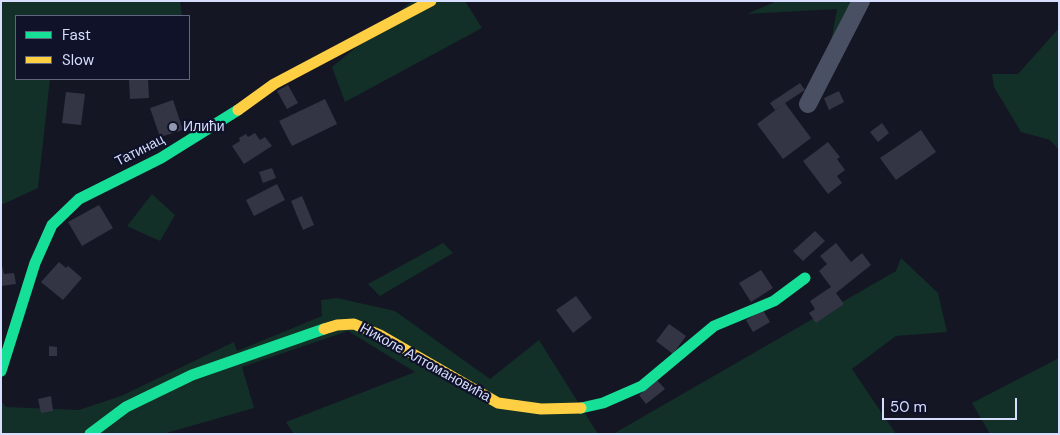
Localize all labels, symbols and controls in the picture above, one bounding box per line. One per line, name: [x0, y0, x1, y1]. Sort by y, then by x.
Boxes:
legend: [15, 15, 190, 80]
text: Fast: [62, 25, 91, 45]
text: Slow: [62, 50, 94, 70]
place label: Илићи: [183, 119, 225, 135]
marker: Илићи: [167, 121, 179, 133]
street label: Татинац: [112, 131, 168, 171]
street label: Николе Алтомановића: [357, 320, 493, 406]
scale bar: [885, 388, 1020, 420]
text: 50 m: [890, 397, 927, 417]

